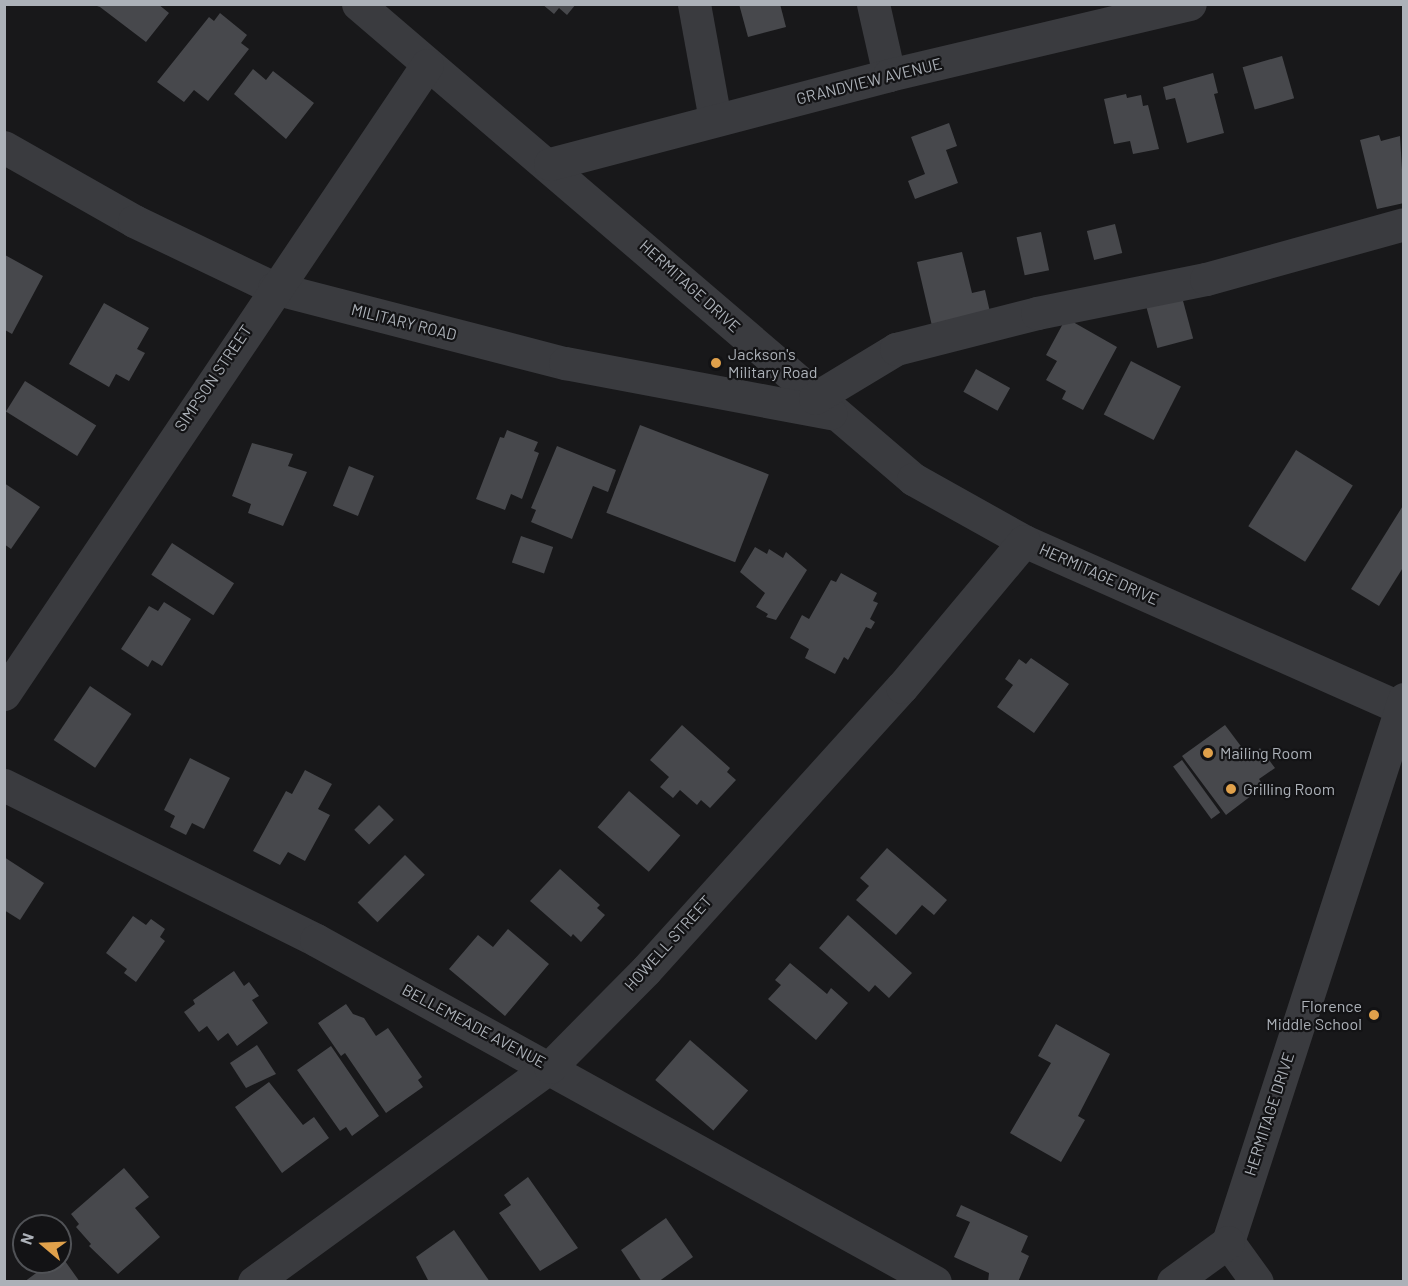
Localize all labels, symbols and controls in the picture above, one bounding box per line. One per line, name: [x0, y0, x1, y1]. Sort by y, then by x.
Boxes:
street label: GRANDVIEW AVENUE: [794, 54, 944, 108]
street label: HERMITAGE DRIVE: [636, 236, 744, 336]
street label: MILITARY ROAD: [349, 300, 459, 344]
street label: SIMPSON STREET: [170, 321, 256, 435]
place label: Jackson's Military Road: [728, 344, 818, 382]
marker: Jackson's Military Road: [709, 356, 723, 370]
street label: HERMITAGE DRIVE: [1036, 539, 1162, 609]
place label: Mailing Room: [1220, 743, 1312, 763]
marker: Mailing Room: [1201, 746, 1215, 760]
place label: Grilling Room: [1243, 779, 1335, 799]
marker: Grilling Room: [1224, 782, 1238, 796]
street label: HOWELL STREET: [620, 891, 716, 995]
street label: BELLEMEADE AVENUE: [399, 980, 549, 1072]
place label: Florence Middle School: [1266, 996, 1362, 1034]
marker: Florence Middle School: [1367, 1008, 1381, 1022]
street label: HERMITAGE DRIVE: [1240, 1050, 1298, 1178]
north arrow: [12, 1214, 72, 1274]
text: N: [16, 1231, 37, 1247]

